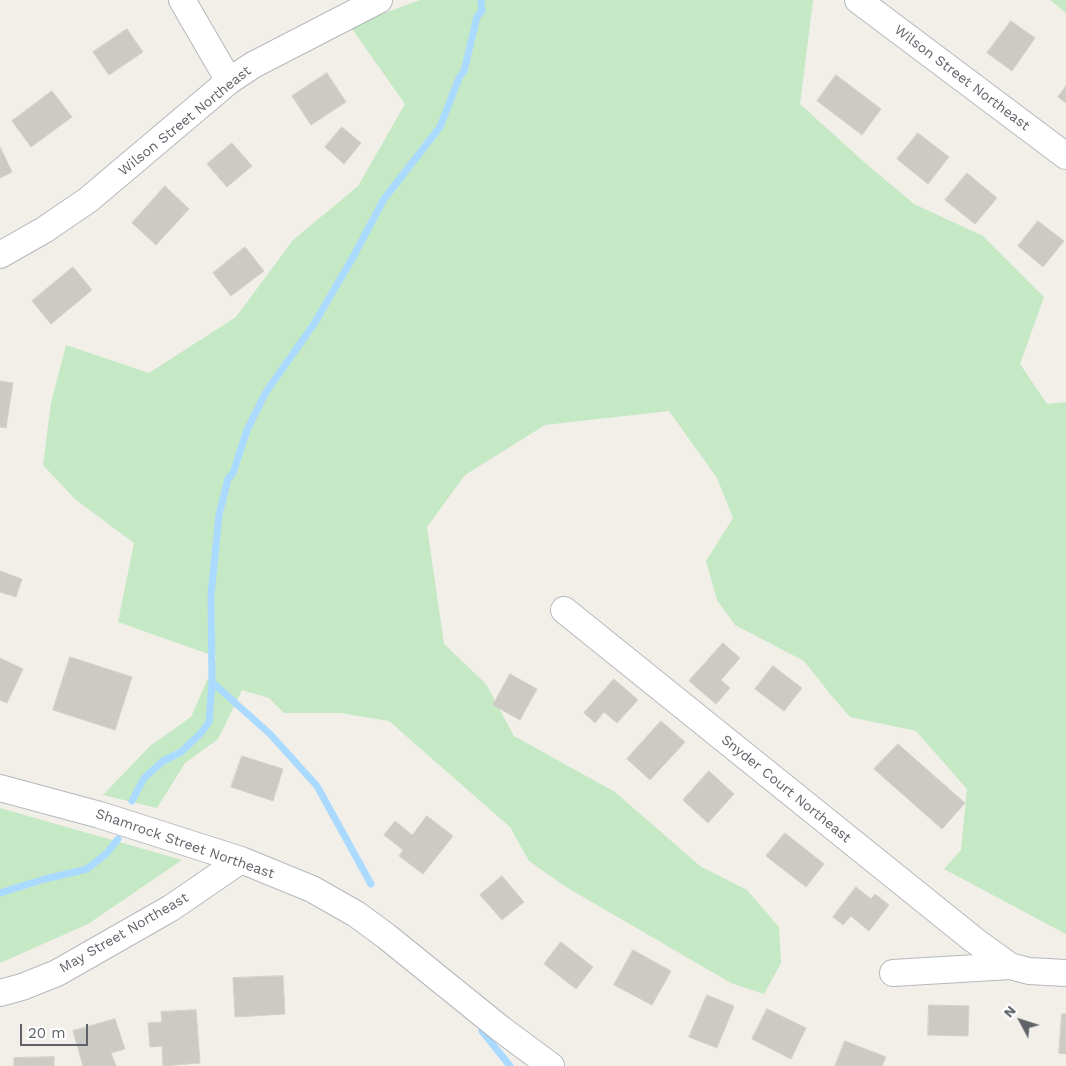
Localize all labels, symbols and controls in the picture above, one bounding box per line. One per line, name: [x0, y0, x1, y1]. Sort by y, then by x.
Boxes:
street label: Wilson Street Northeast: [891, 22, 1033, 134]
street label: Wilson Street Northeast: [116, 62, 254, 180]
street label: Snyder Court Northeast: [718, 731, 854, 847]
street label: Shamrock Street Northeast: [93, 805, 277, 883]
street label: May Street Northeast: [57, 889, 191, 977]
north arrow: [996, 996, 1046, 1046]
text: N: [1000, 1002, 1019, 1020]
scale bar: [22, 1014, 90, 1046]
text: 20 m: [28, 1024, 66, 1042]

